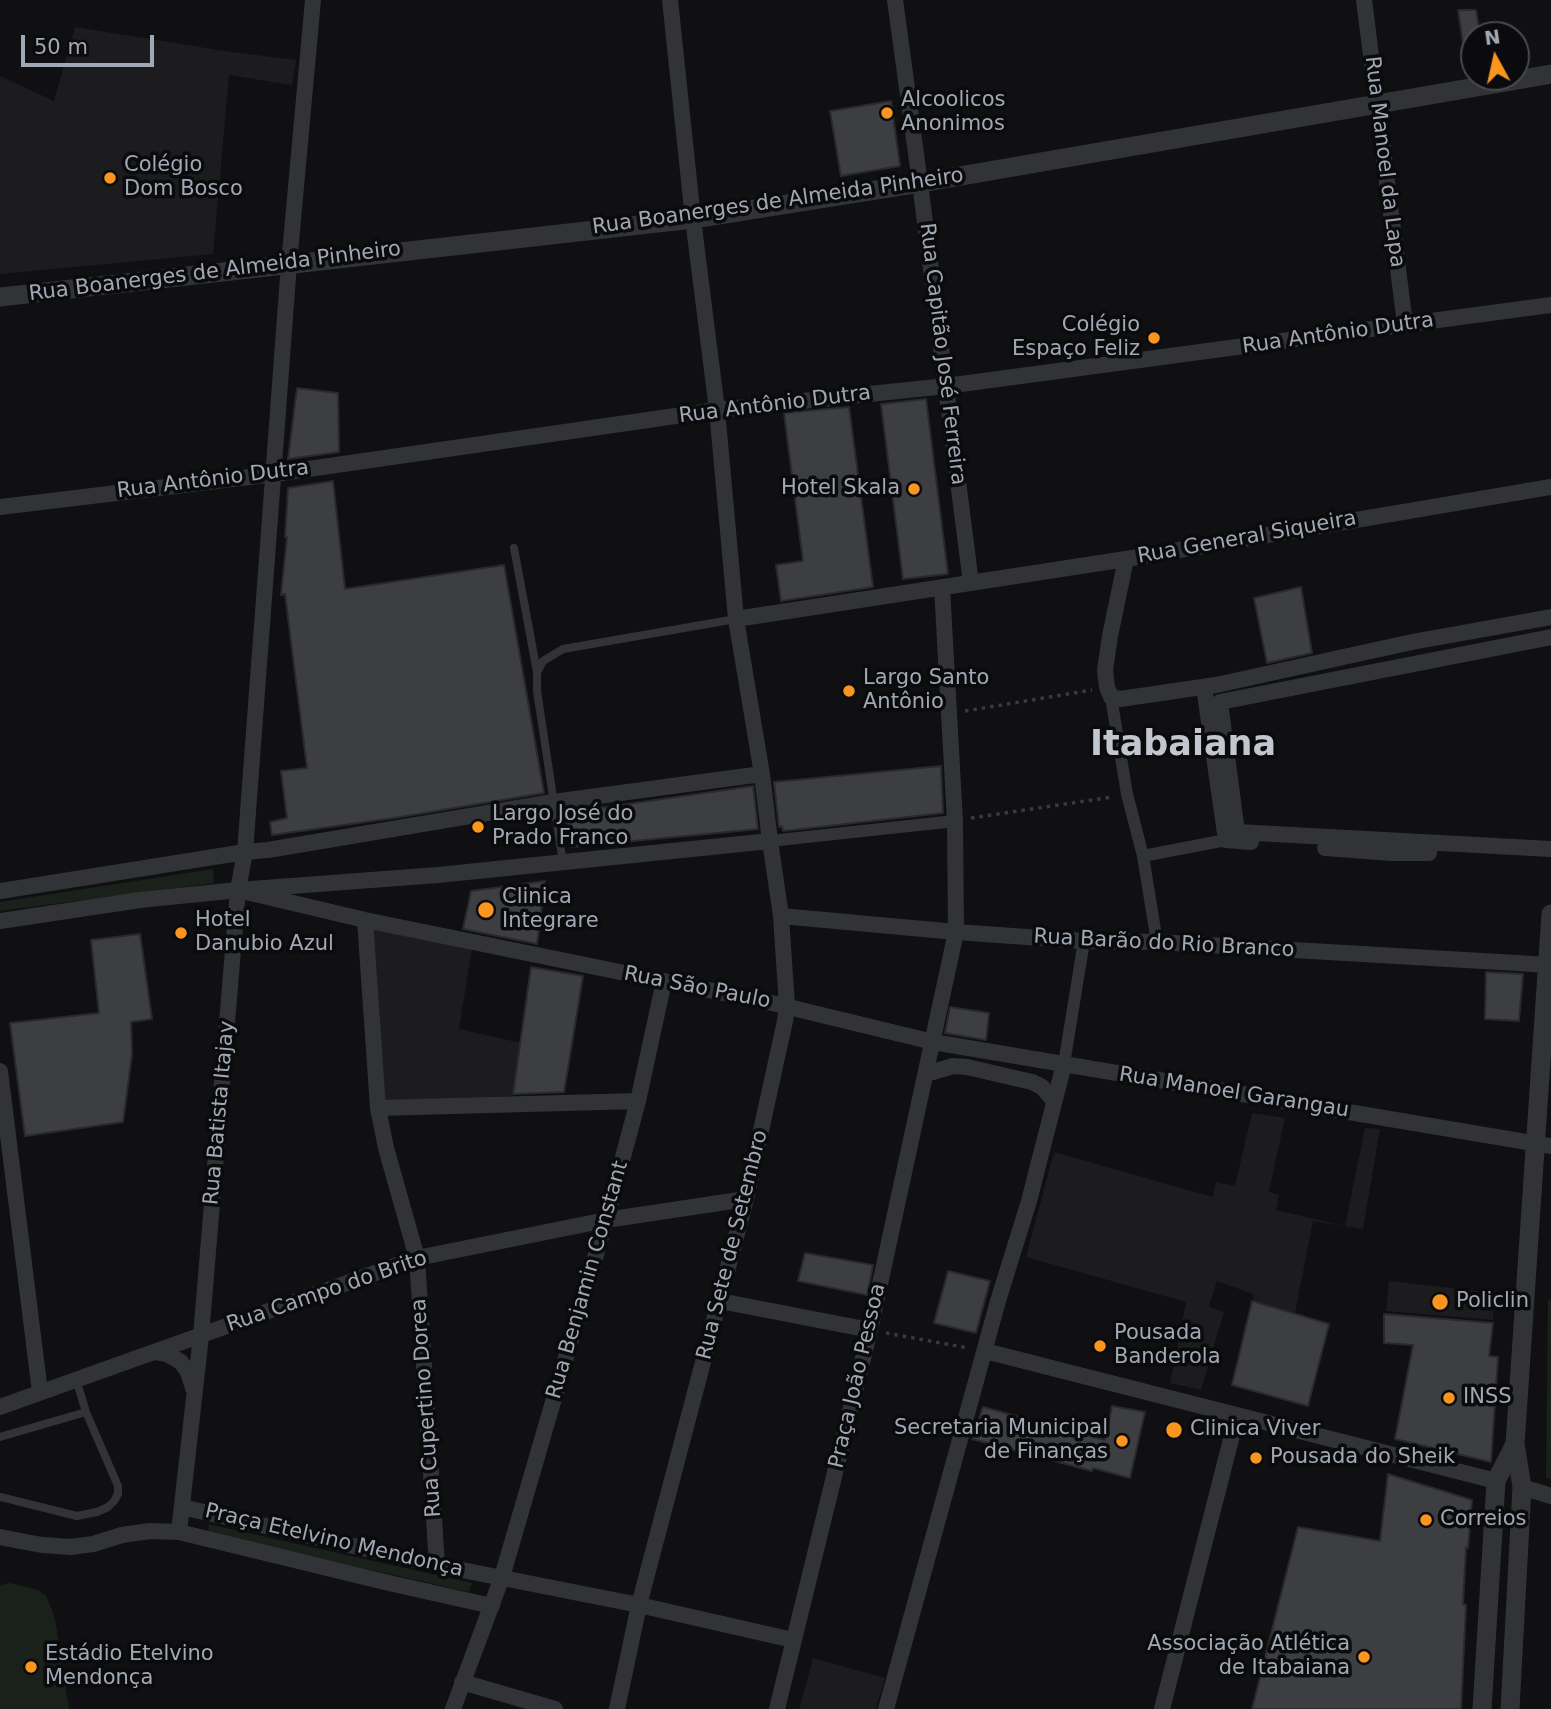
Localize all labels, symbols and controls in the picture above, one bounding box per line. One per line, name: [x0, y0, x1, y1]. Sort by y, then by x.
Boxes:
scale bar: [24, 21, 158, 65]
north arrow: [1460, 21, 1530, 91]
text: N: [1483, 25, 1502, 49]
text: 50 m: [34, 35, 88, 59]
street label: Rua Manoel da Lapa: [1359, 55, 1409, 269]
place label: Alcoolicos Anonimos: [901, 88, 1005, 138]
marker: Alcoolicos Anonimos: [879, 105, 895, 121]
place label: Colégio Dom Bosco: [124, 153, 243, 203]
street label: Rua Boanerges de Almeida Pinheiro: [591, 163, 965, 241]
marker: Colégio Dom Bosco: [102, 170, 118, 186]
street label: Rua Capitão José Ferreira: [913, 221, 971, 487]
street label: Rua Boanerges de Almeida Pinheiro: [28, 237, 402, 307]
street label: Rua Antônio Dutra: [1241, 308, 1435, 360]
place label: Colégio Espaço Feliz: [1012, 313, 1140, 363]
marker: Colégio Espaço Feliz: [1146, 330, 1162, 346]
street label: Rua Antônio Dutra: [678, 381, 872, 429]
street label: Rua Antônio Dutra: [116, 456, 310, 504]
place label: Hotel Skala: [781, 476, 900, 502]
marker: Hotel Skala: [906, 481, 922, 497]
street label: Rua General Siqueira: [1135, 506, 1359, 570]
place label: Largo Santo Antônio: [863, 666, 989, 716]
marker: Largo Santo Antônio: [841, 683, 857, 699]
district label: Itabaiana: [1090, 725, 1276, 767]
place label: Largo José do Prado Franco: [492, 802, 633, 852]
marker: Largo José do Prado Franco: [470, 819, 486, 835]
place label: Clinica Integrare: [502, 885, 599, 935]
marker: Clinica Integrare: [476, 900, 496, 920]
place label: Hotel Danubio Azul: [195, 908, 334, 958]
marker: Hotel Danubio Azul: [173, 925, 189, 941]
street label: Rua Barão do Rio Branco: [1033, 925, 1295, 963]
street label: Rua São Paulo: [622, 961, 772, 1015]
street label: Rua Batista Itajay: [199, 1020, 241, 1206]
street label: Rua Manoel Garangau: [1117, 1062, 1351, 1124]
street label: Rua Sete de Setembro: [692, 1128, 774, 1362]
street label: Rua Benjamin Constant: [542, 1158, 634, 1402]
street label: Rua Campo do Brito: [224, 1246, 430, 1338]
street label: Praça João Pessoa: [824, 1281, 892, 1471]
place label: Policlin: [1456, 1289, 1529, 1315]
marker: Policlin: [1430, 1292, 1450, 1312]
street label: Rua Cupertino Dorea: [407, 1298, 447, 1518]
place label: Pousada Banderola: [1114, 1321, 1221, 1371]
marker: Pousada Banderola: [1092, 1338, 1108, 1354]
place label: INSS: [1463, 1385, 1512, 1411]
marker: INSS: [1441, 1390, 1457, 1406]
place label: Secretaria Municipal de Finanças: [894, 1416, 1108, 1466]
place label: Clinica Viver: [1190, 1417, 1320, 1443]
marker: Clinica Viver: [1164, 1420, 1184, 1440]
marker: Secretaria Municipal de Finanças: [1114, 1433, 1130, 1449]
place label: Pousada do Sheik: [1270, 1445, 1455, 1471]
marker: Pousada do Sheik: [1248, 1450, 1264, 1466]
street label: Praça Etelvino Mendonça: [202, 1499, 466, 1583]
place label: Correios: [1440, 1507, 1526, 1533]
marker: Correios: [1418, 1512, 1434, 1528]
place label: Associação Atlética de Itabaiana: [1147, 1632, 1350, 1682]
place label: Estádio Etelvino Mendonça: [45, 1642, 214, 1692]
marker: Associação Atlética de Itabaiana: [1356, 1649, 1372, 1665]
marker: Estádio Etelvino Mendonça: [23, 1659, 39, 1675]

